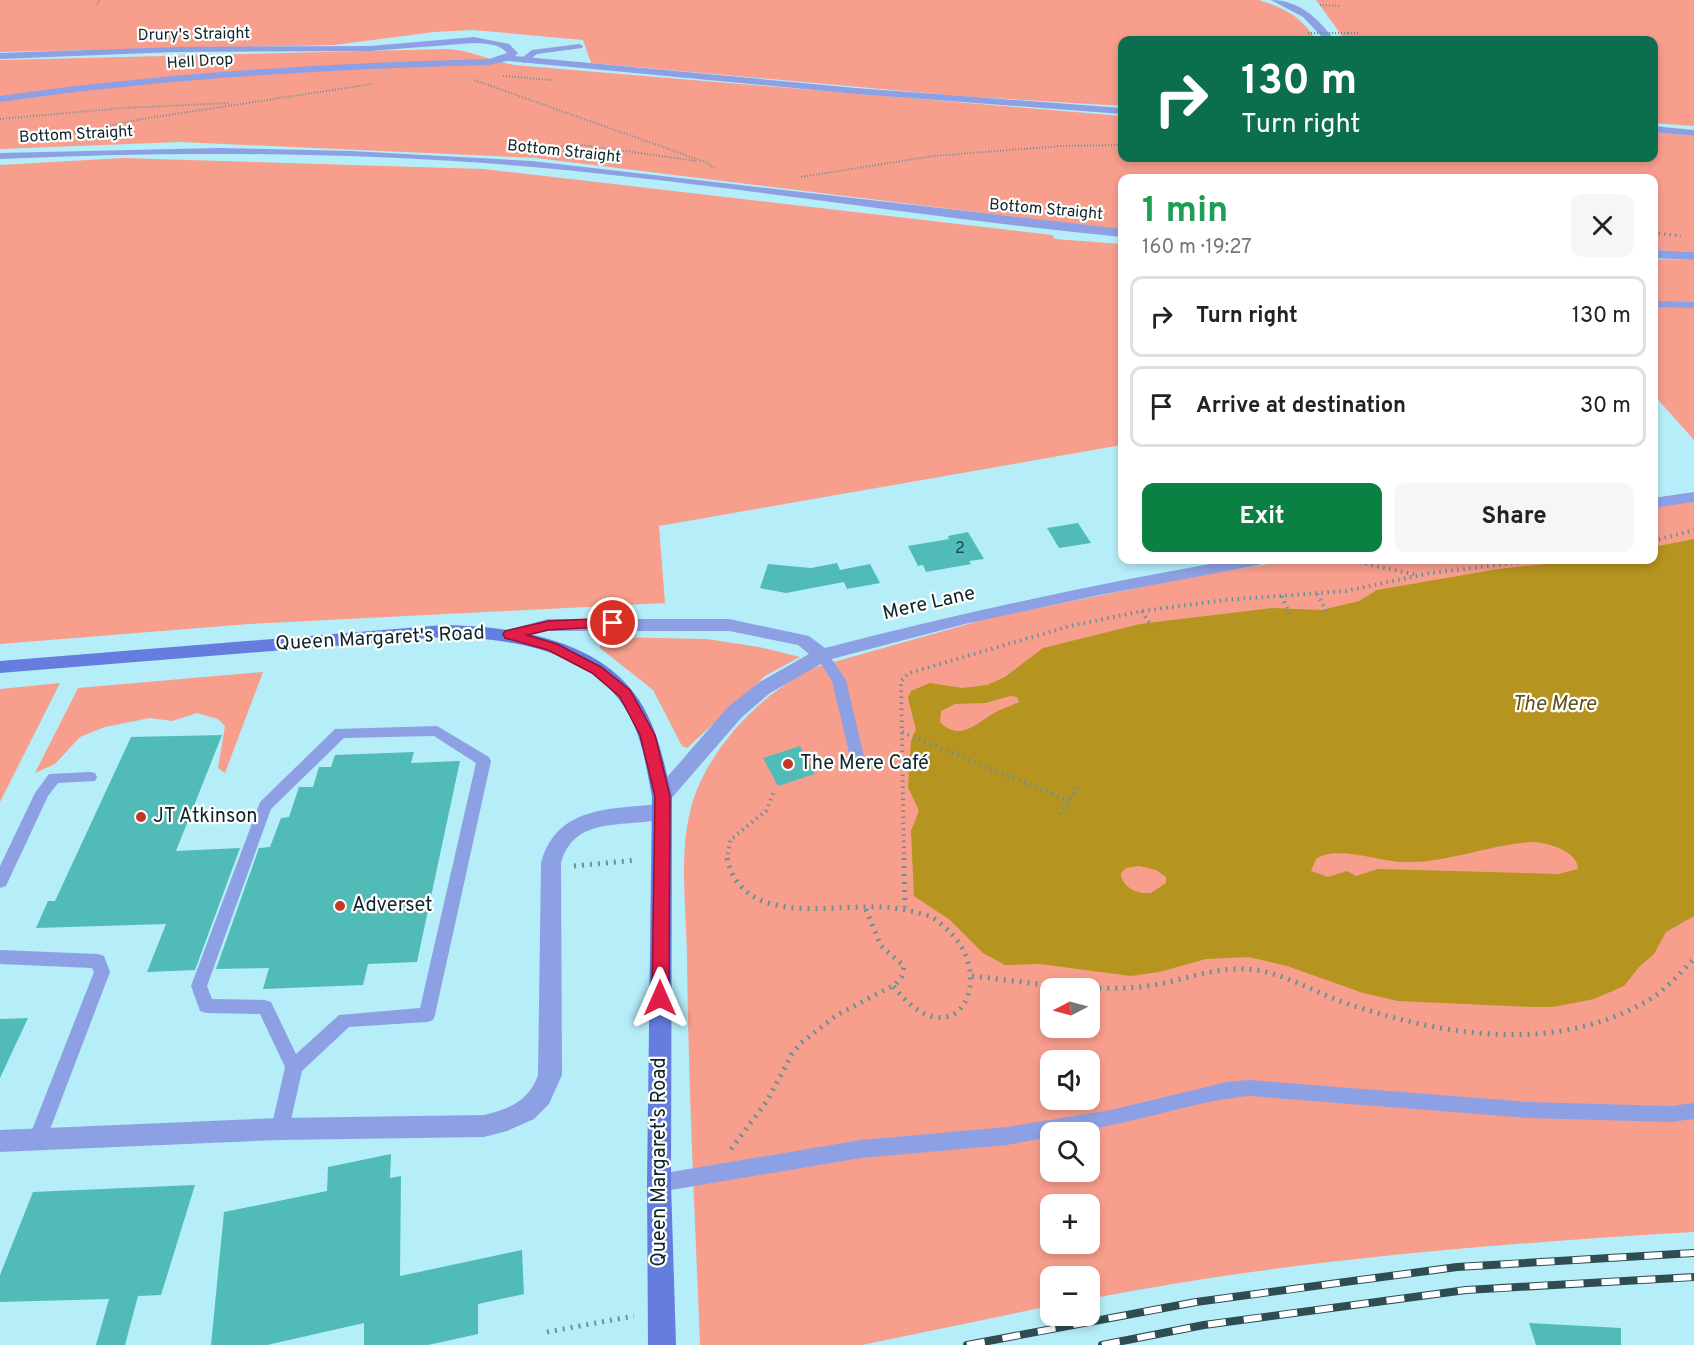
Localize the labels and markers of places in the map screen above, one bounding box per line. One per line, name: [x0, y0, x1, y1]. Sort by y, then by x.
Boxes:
pin: [587, 597, 638, 648]
place label: The Mere Café: [800, 751, 929, 777]
marker: The Mere Café: [781, 757, 795, 771]
place label: JT Atkinson: [153, 804, 258, 830]
marker: JT Atkinson: [134, 810, 148, 824]
place label: Adverset: [352, 893, 433, 919]
marker: Adverset: [333, 899, 347, 913]

